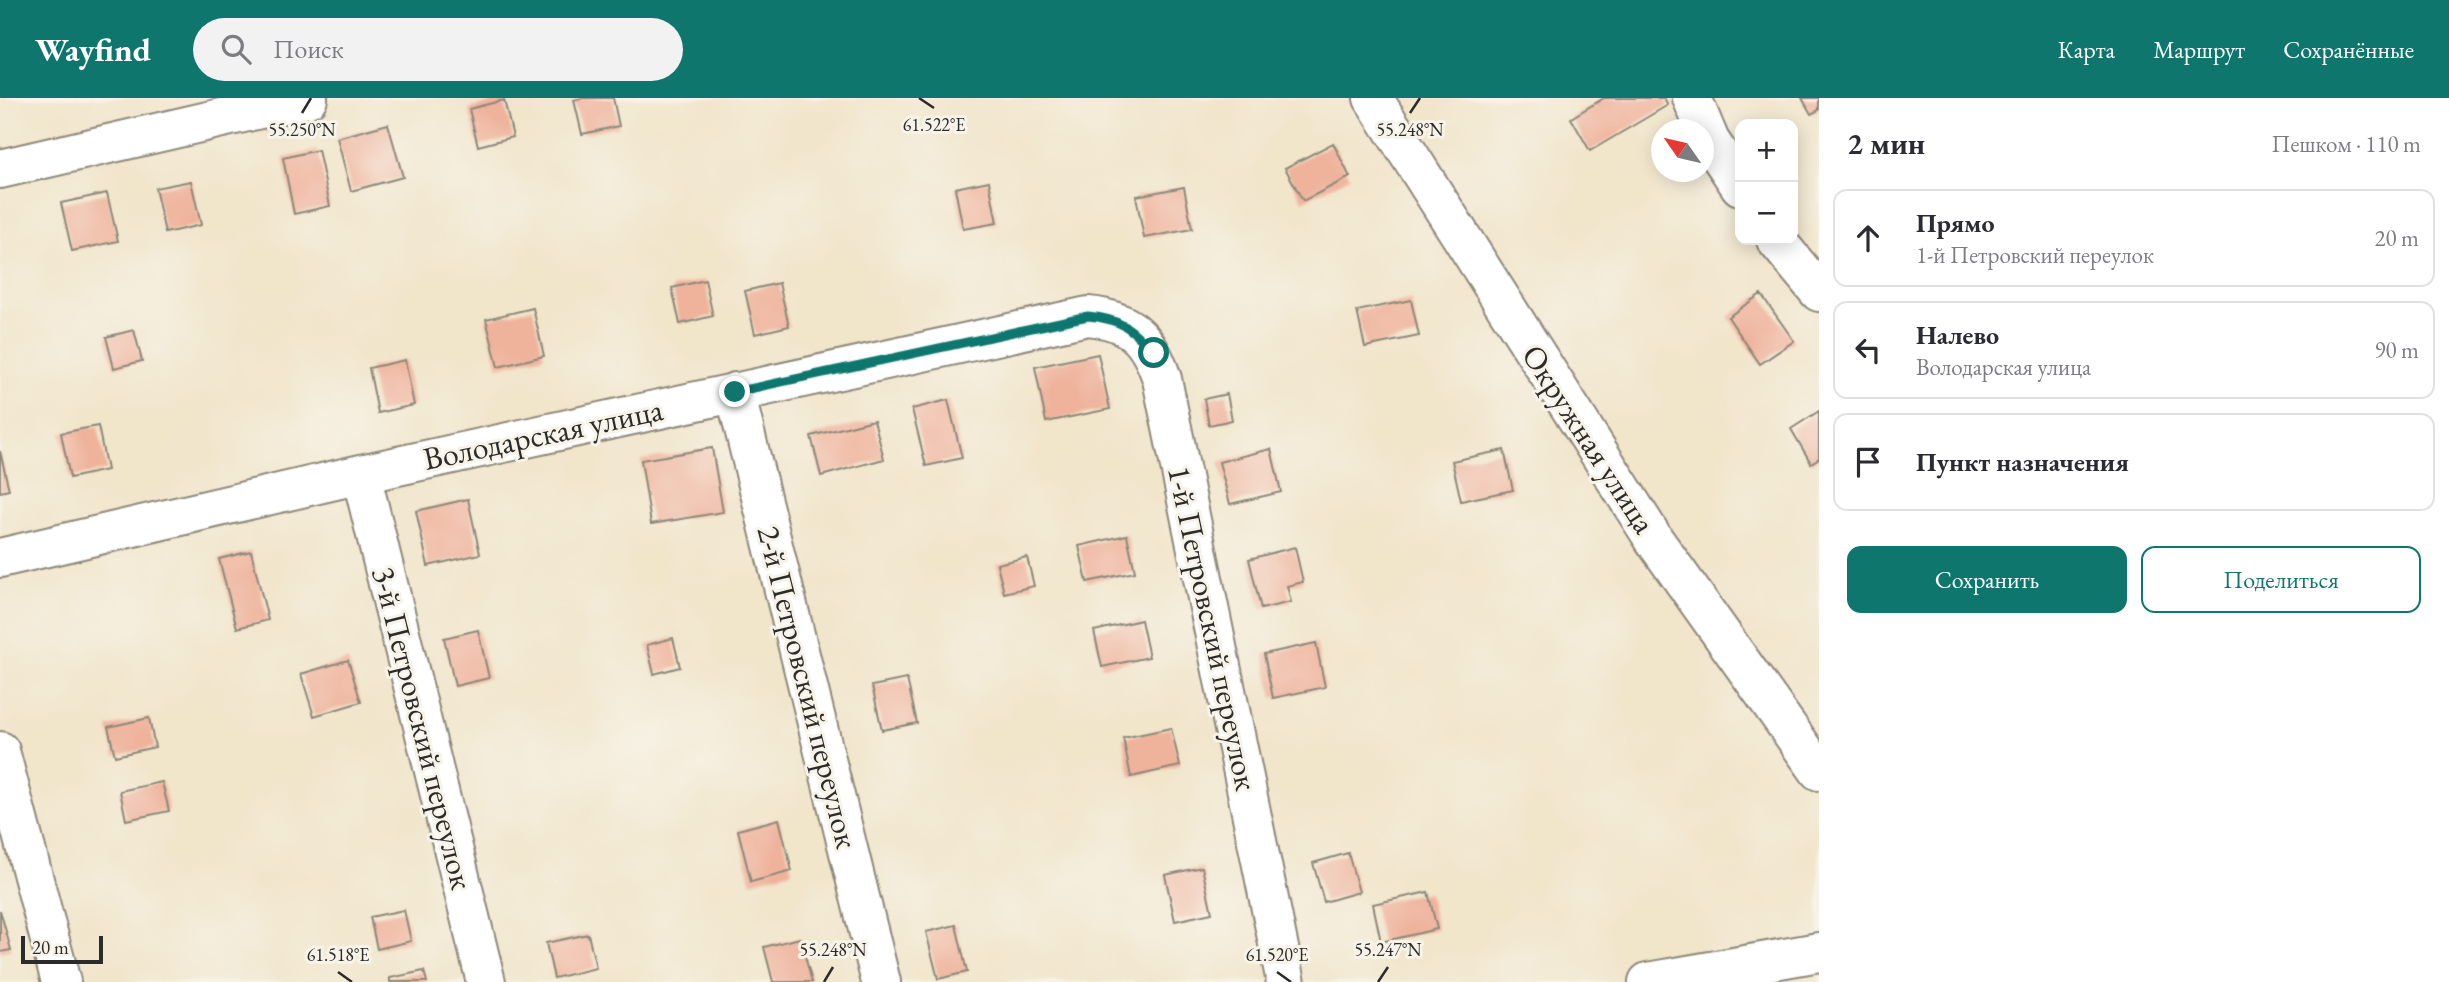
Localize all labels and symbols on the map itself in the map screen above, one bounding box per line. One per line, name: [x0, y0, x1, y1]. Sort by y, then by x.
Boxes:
text: 61.522°E: [903, 113, 965, 136]
text: 55.250°N: [269, 118, 336, 141]
text: 55.248°N: [1377, 118, 1444, 141]
north arrow: [1651, 119, 1714, 182]
route start: [1138, 337, 1169, 368]
street label: Окружная улица: [1512, 337, 1666, 542]
route end: [719, 376, 750, 407]
street label: Володарская улица: [419, 388, 667, 480]
street label: 1-й Петровский переулок: [1158, 462, 1268, 794]
street label: 2-й Петровский переулок: [748, 521, 868, 853]
street label: 3-й Петровский переулок: [363, 562, 483, 894]
scale bar: [21, 933, 103, 965]
text: 55.248°N: [800, 938, 867, 961]
text: 55.247°N: [1355, 938, 1422, 961]
text: 61.518°E: [307, 943, 369, 966]
text: 61.520°E: [1246, 943, 1308, 966]

